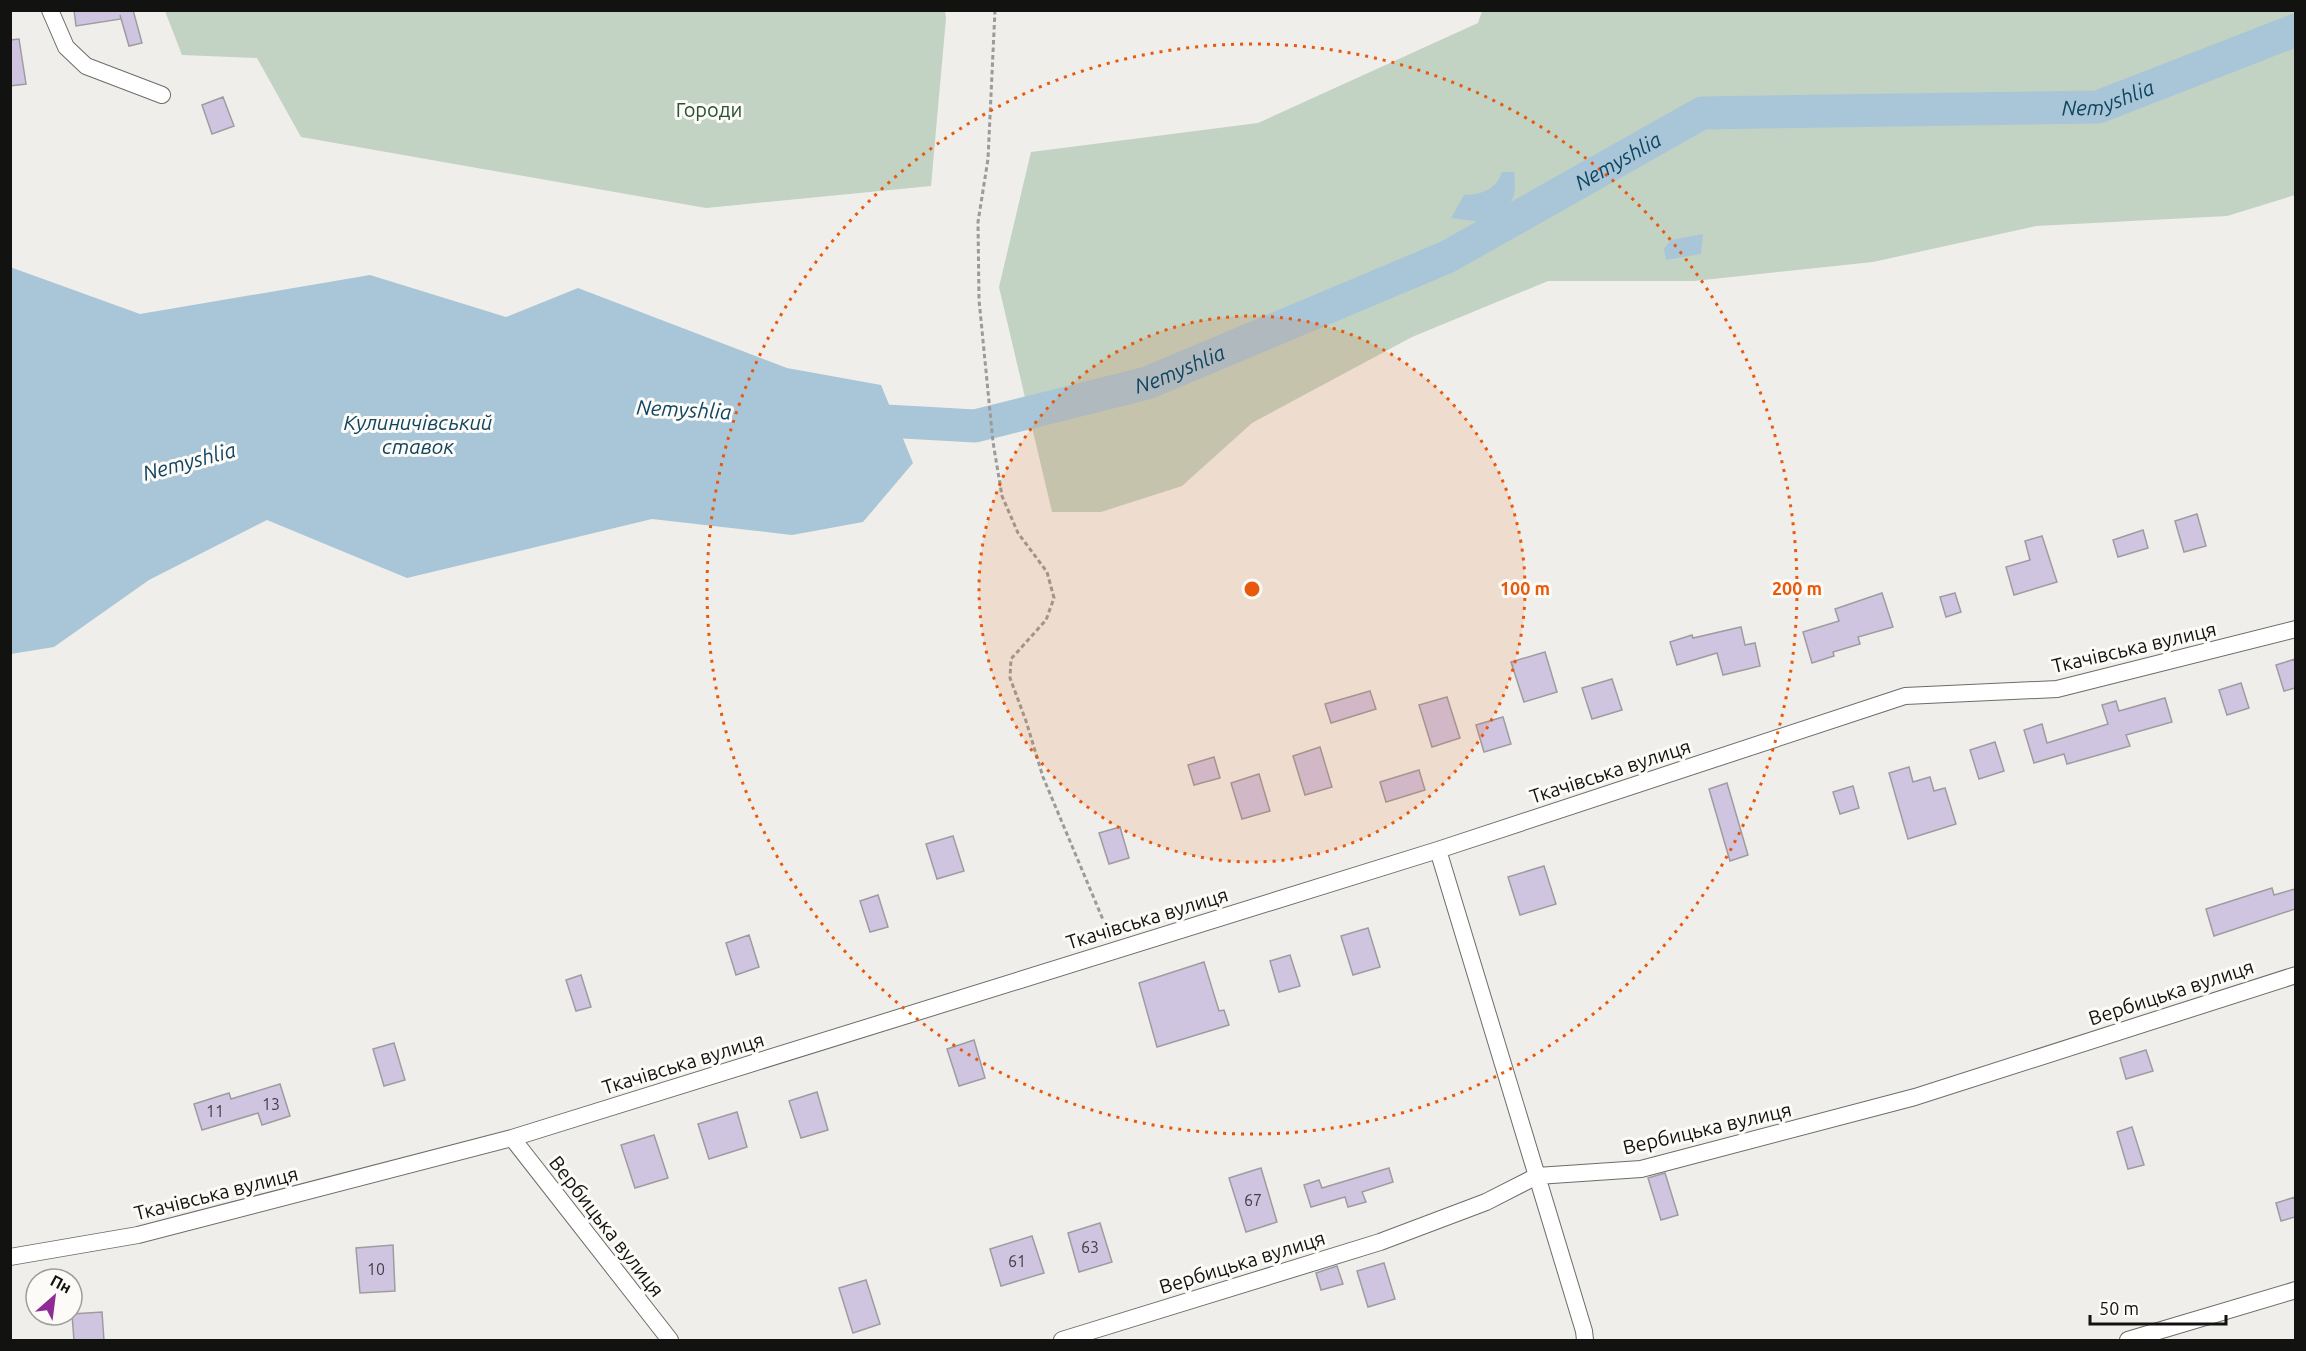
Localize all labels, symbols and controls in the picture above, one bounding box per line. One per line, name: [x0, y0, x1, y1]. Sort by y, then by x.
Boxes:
water label: Nemyshlia: [2061, 74, 2157, 120]
park label: Городи: [676, 98, 742, 121]
water label: Nemyshlia: [1570, 127, 1665, 194]
water label: Nemyshlia: [1132, 340, 1228, 398]
water label: Nemyshlia: [636, 395, 732, 423]
water label: Кулиничівський ставок: [344, 410, 492, 458]
water label: Nemyshlia: [140, 437, 238, 485]
text: 100 m: [1500, 578, 1550, 598]
text: 200 m: [1772, 578, 1822, 598]
centre of rings: [1242, 579, 1262, 599]
street label: Ткачівська вулиця: [2050, 617, 2218, 677]
street label: Ткачівська вулиця: [1527, 734, 1693, 808]
street label: Ткачівська вулиця: [1063, 882, 1231, 954]
street label: Вербицька вулиця: [2085, 954, 2257, 1030]
street label: Ткачівська вулиця: [599, 1027, 767, 1099]
house number: 13: [262, 1095, 280, 1113]
street label: Вербицька вулиця: [1620, 1097, 1794, 1159]
house number: 11: [206, 1102, 224, 1120]
street label: Вербицька вулиця: [545, 1151, 669, 1301]
street label: Ткачівська вулиця: [132, 1162, 300, 1224]
house number: 67: [1244, 1191, 1262, 1209]
street label: Вербицька вулиця: [1156, 1226, 1328, 1298]
house number: 63: [1081, 1238, 1099, 1256]
house number: 61: [1008, 1252, 1026, 1270]
house number: 10: [367, 1260, 385, 1278]
north arrow: [24, 1267, 84, 1327]
text: Пн: [48, 1271, 75, 1297]
scale bar: [2090, 1288, 2226, 1326]
text: 50 m: [2099, 1298, 2139, 1318]

